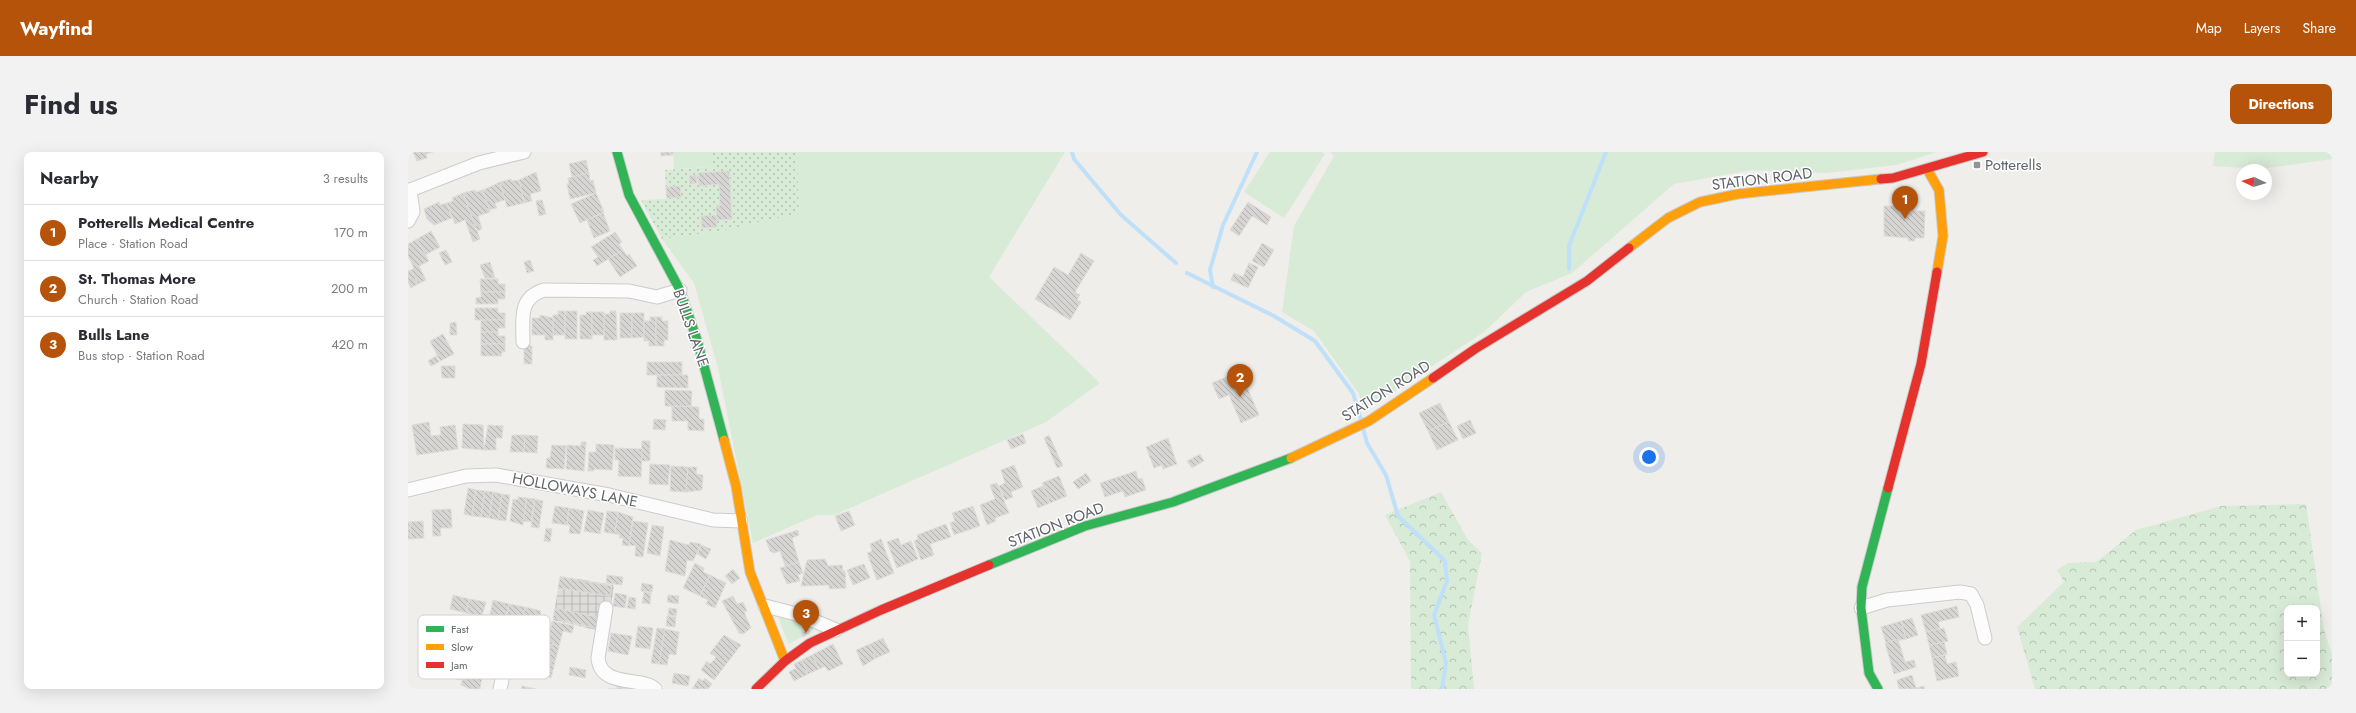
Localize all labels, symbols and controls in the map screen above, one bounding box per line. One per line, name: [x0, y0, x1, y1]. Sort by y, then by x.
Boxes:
text: Wayfind: [20, 15, 93, 42]
text: Map: [2196, 18, 2222, 38]
text: Layers: [2244, 18, 2280, 38]
text: Share: [2302, 18, 2336, 38]
text: Find us: [24, 84, 118, 125]
button: Directions: [2230, 84, 2332, 124]
place label: Potterells: [1985, 154, 2041, 176]
marker: Potterells: [1972, 160, 1982, 170]
street label: STATION ROAD: [1710, 162, 1814, 196]
north arrow: [2236, 164, 2272, 200]
text: Nearby: [40, 166, 98, 190]
text: 3 results: [323, 169, 368, 188]
pin: 1: [1892, 186, 1918, 219]
text: Potterells Medical Centre: [78, 212, 254, 234]
text: 1: [50, 223, 56, 242]
text: 170 m: [333, 223, 368, 242]
text: Place · Station Road: [78, 234, 188, 253]
text: St. Thomas More: [78, 268, 196, 290]
text: 2: [49, 279, 57, 298]
text: 200 m: [331, 279, 368, 298]
street label: BULLS LANE: [667, 286, 715, 370]
text: Church · Station Road: [78, 290, 198, 309]
text: Bulls Lane: [78, 324, 149, 346]
text: 3: [49, 335, 57, 354]
text: 420 m: [331, 335, 368, 354]
text: Bus stop · Station Road: [78, 346, 205, 365]
street label: STATION ROAD: [1337, 355, 1435, 427]
pin: 2: [1227, 364, 1253, 397]
your location: [1639, 447, 1659, 467]
street label: HOLLOWAYS LANE: [510, 467, 640, 513]
street label: STATION ROAD: [1005, 497, 1107, 553]
pin: 3: [793, 600, 819, 633]
map controls: [2284, 605, 2320, 677]
button: +: [2284, 605, 2320, 641]
legend: [418, 615, 550, 679]
text: Fast: [451, 621, 469, 637]
text: Slow: [451, 639, 473, 655]
button: −: [2284, 641, 2320, 677]
text: Jam: [449, 657, 468, 673]

